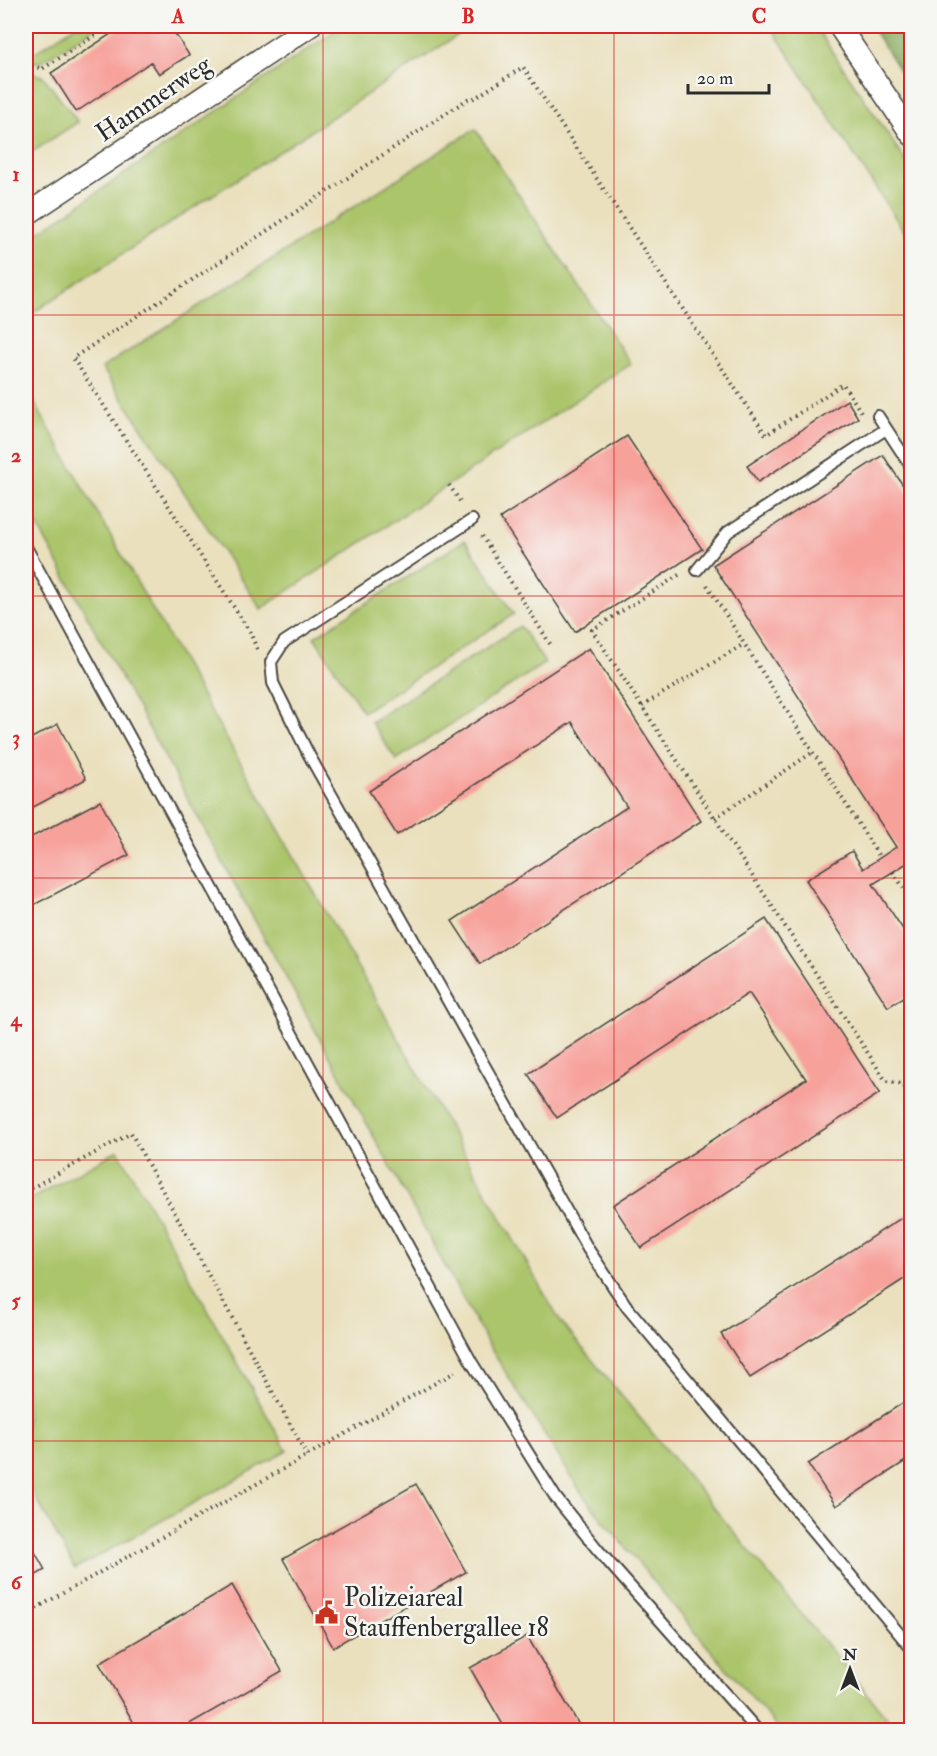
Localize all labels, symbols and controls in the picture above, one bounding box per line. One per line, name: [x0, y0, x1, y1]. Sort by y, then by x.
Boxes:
text: A: [171, 4, 185, 29]
text: B: [461, 4, 475, 29]
text: C: [752, 4, 766, 29]
street label: Hammerweg: [90, 48, 218, 149]
scale bar: [688, 57, 769, 95]
text: 20 m: [697, 67, 733, 90]
text: 1: [12, 162, 20, 187]
text: 2: [11, 443, 21, 468]
text: 3: [12, 725, 20, 750]
text: 4: [10, 1007, 23, 1032]
text: 5: [12, 1288, 22, 1313]
text: 6: [11, 1570, 23, 1595]
place label: Polizeiareal Stauffenbergallee 18: [344, 1582, 549, 1644]
public building icon: Polizeiareal Stauffenbergallee 18: [313, 1599, 339, 1625]
north arrow: [820, 1639, 880, 1699]
text: N: [842, 1645, 858, 1665]

